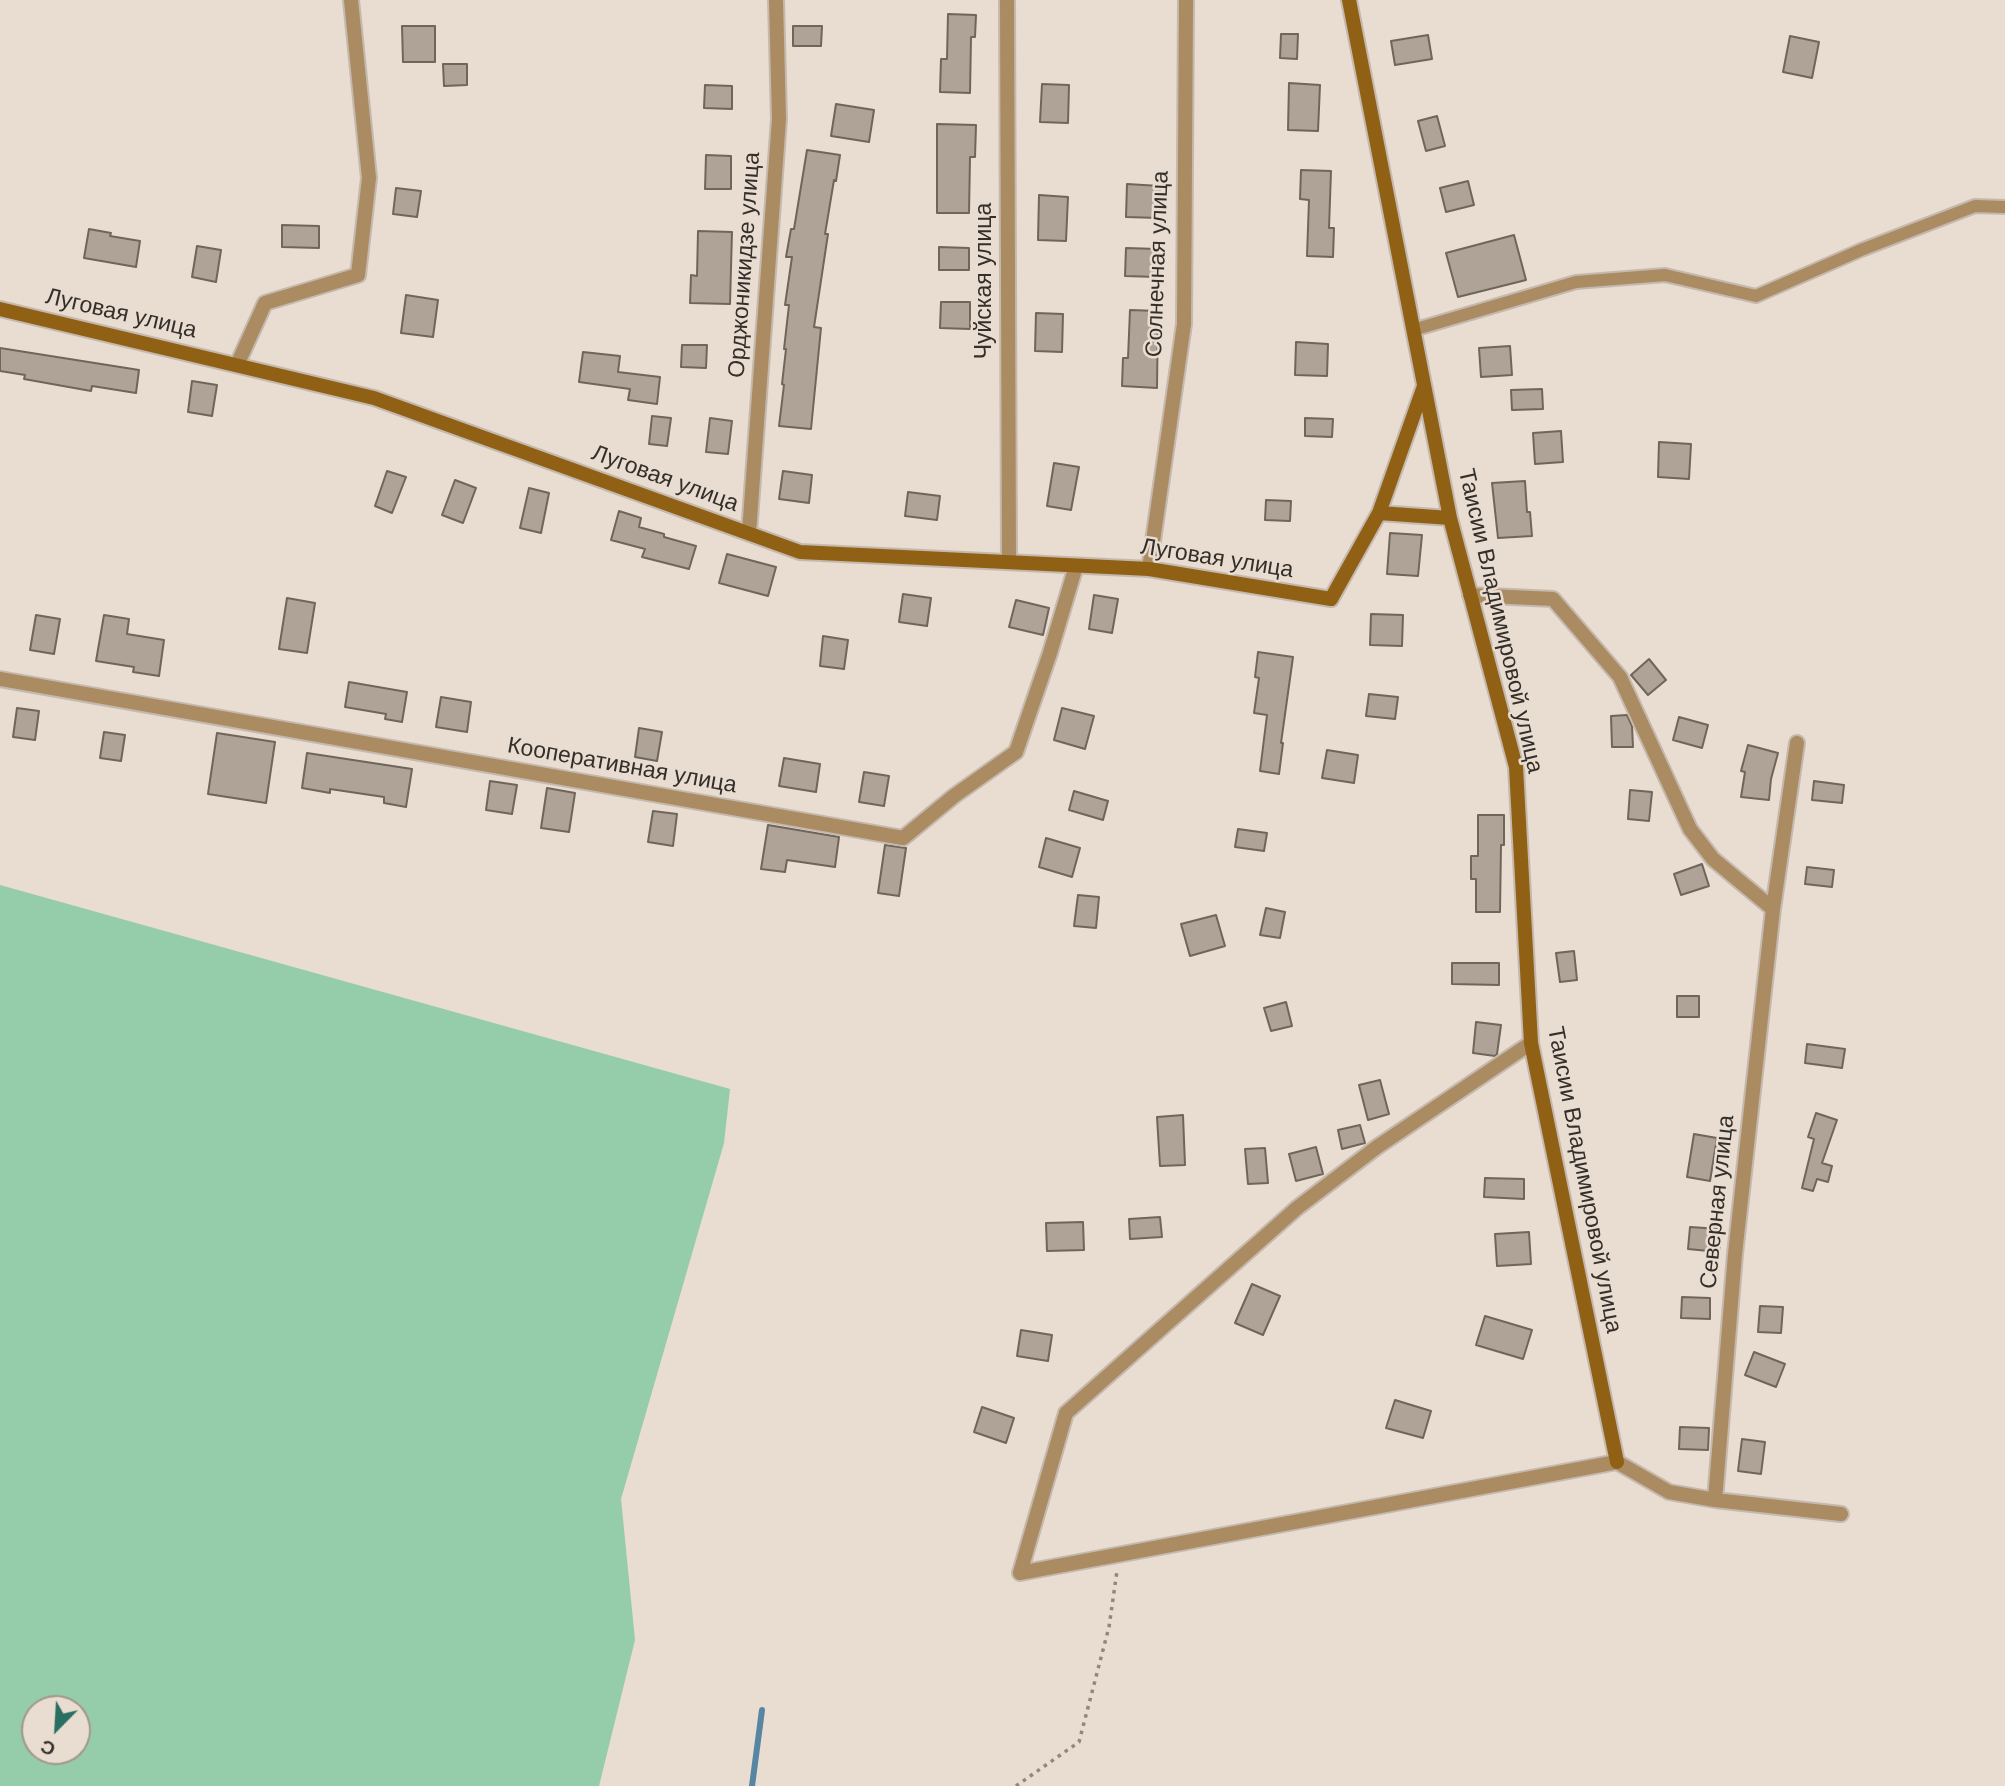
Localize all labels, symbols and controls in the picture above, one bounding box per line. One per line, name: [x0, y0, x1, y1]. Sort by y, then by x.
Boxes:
street label: Орджоникидзе улица: [723, 151, 767, 379]
street label: Солнечная улица: [1141, 170, 1175, 358]
street label: Чуйская улица: [971, 203, 999, 359]
street label: Луговая улица: [43, 283, 199, 345]
street label: Луговая улица: [588, 440, 742, 518]
street label: Таисии Владимировой улица: [1452, 466, 1548, 776]
street label: Луговая улица: [1139, 533, 1295, 585]
street label: Кооперативная улица: [505, 732, 739, 800]
street label: Таисии Владимировой улица: [1541, 1024, 1627, 1336]
street label: Северная улица: [1695, 1114, 1741, 1290]
north arrow: [21, 1695, 91, 1765]
text: С: [38, 1735, 59, 1760]

